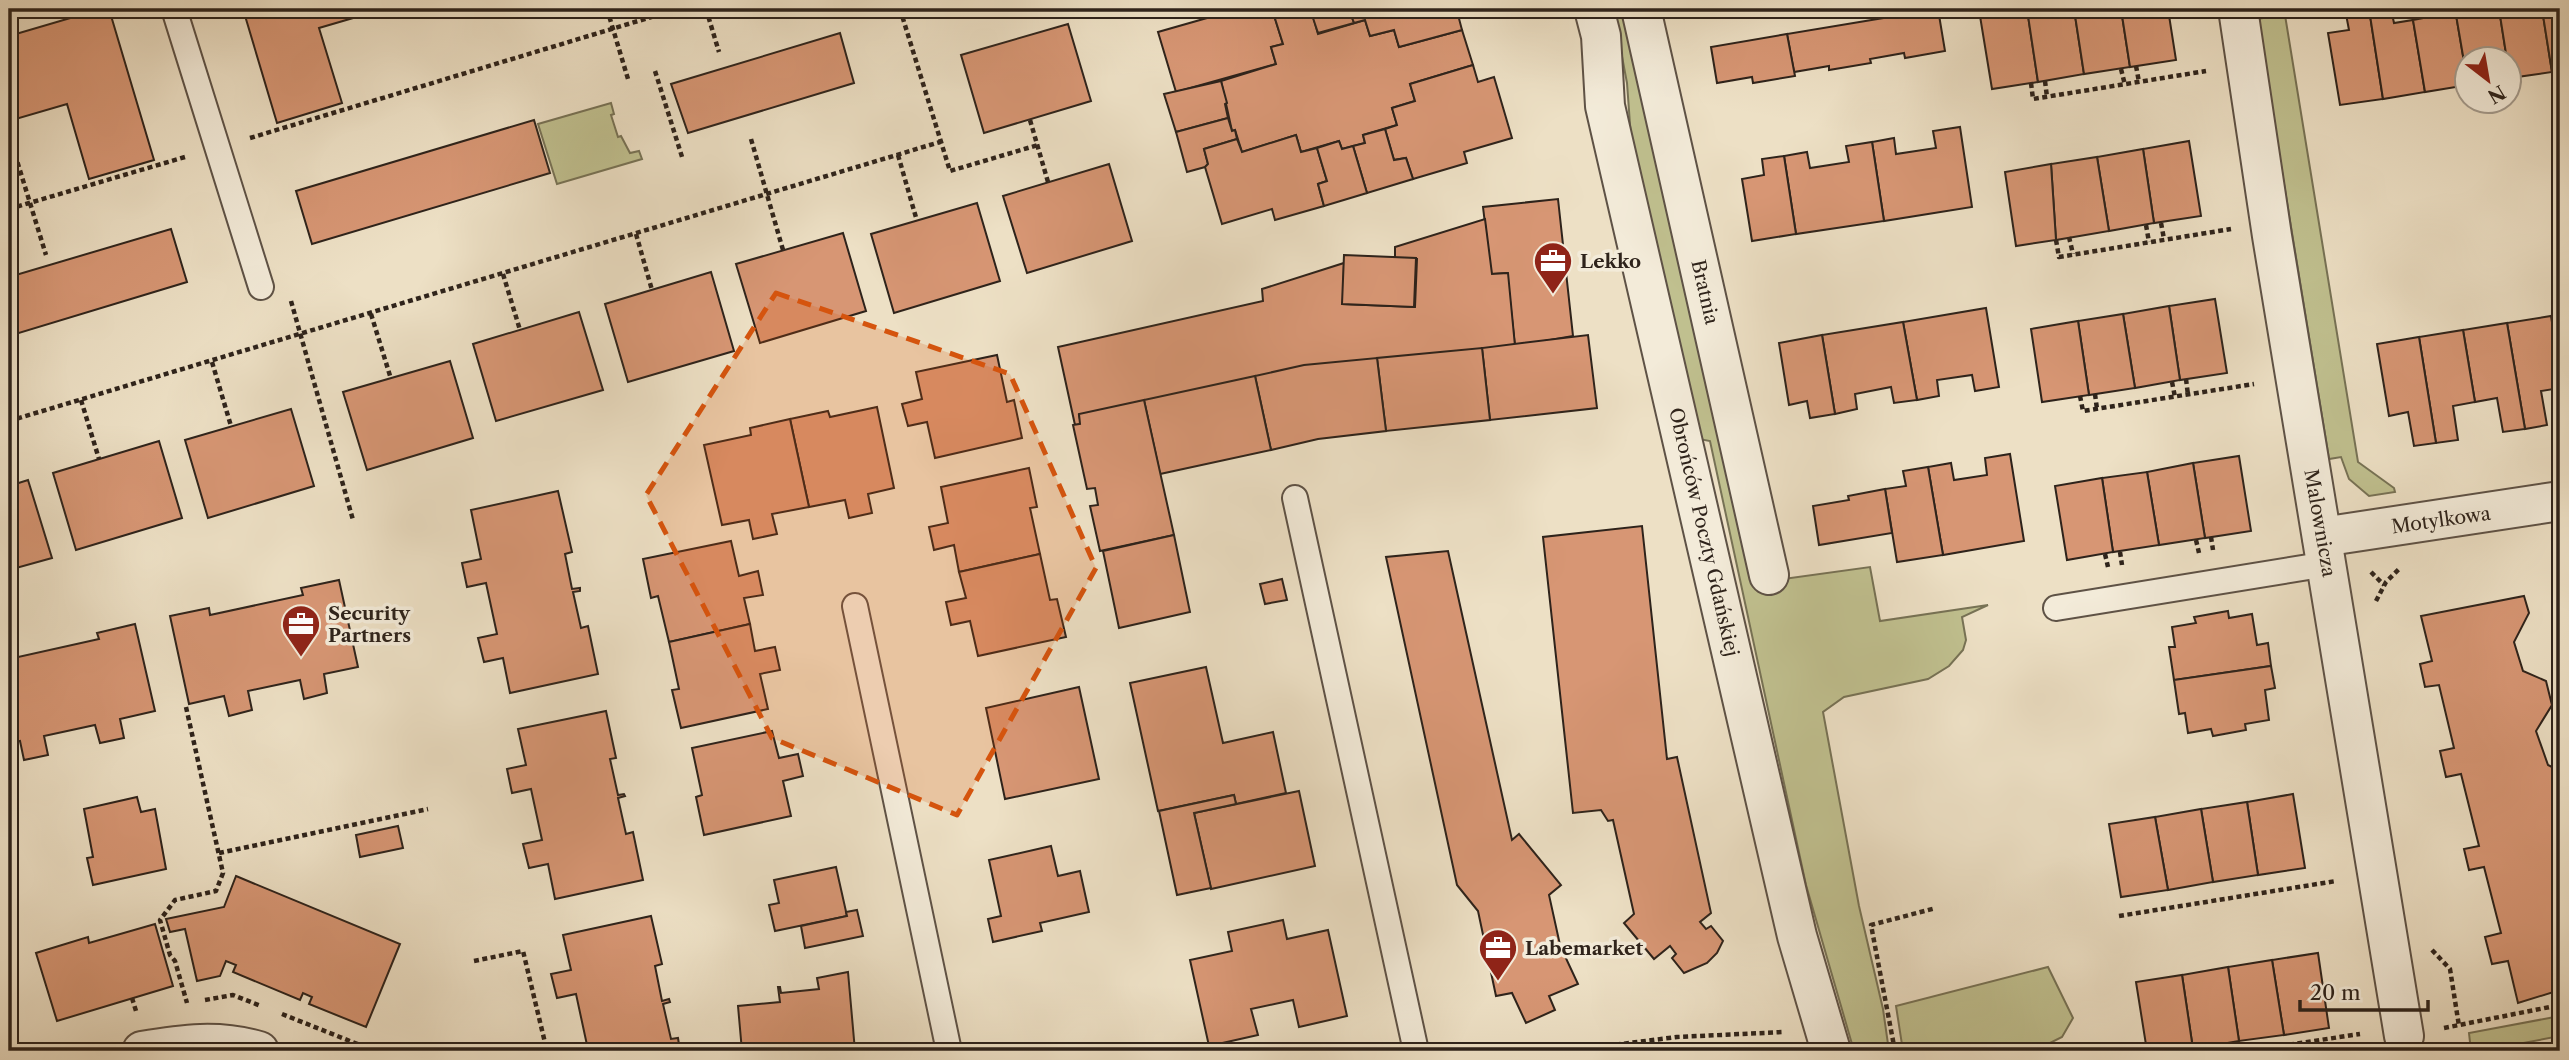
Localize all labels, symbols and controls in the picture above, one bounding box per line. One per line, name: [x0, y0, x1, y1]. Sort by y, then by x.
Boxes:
north arrow: [2454, 46, 2524, 116]
text: N: [2483, 80, 2509, 108]
office icon: Lekko: [1532, 240, 1574, 295]
place label: Lekko: [1580, 250, 1641, 273]
street label: Bratnia: [1686, 257, 1724, 327]
street label: Obrońców Poczty Gdańskiej: [1664, 405, 1744, 659]
street label: Malownicza: [2299, 467, 2341, 579]
street label: Motylkowa: [2390, 502, 2492, 538]
place label: Security Partners: [328, 602, 411, 647]
office icon: Security Partners: [280, 603, 322, 658]
office icon: Labemarket: [1477, 927, 1519, 982]
place label: Labemarket: [1525, 937, 1643, 960]
scale bar: [2300, 969, 2427, 1013]
text: 20 m: [2310, 980, 2361, 1005]

